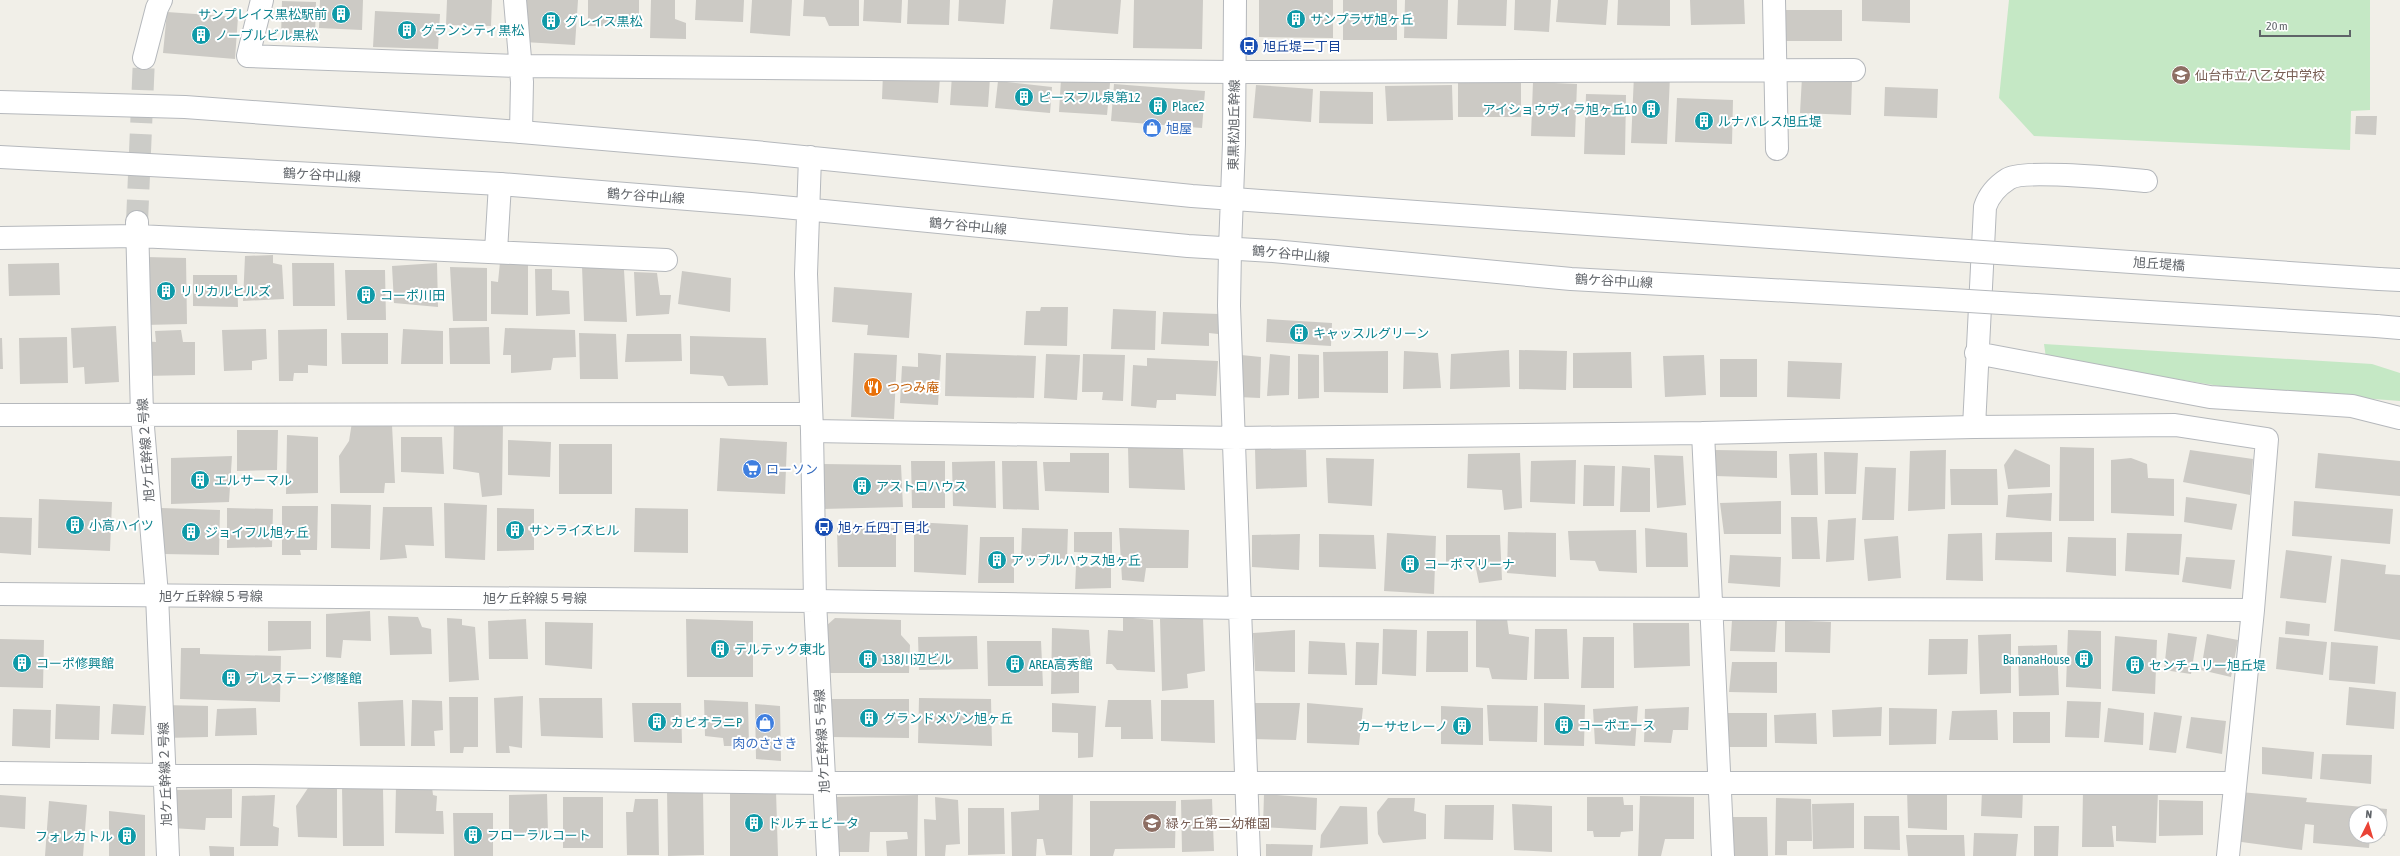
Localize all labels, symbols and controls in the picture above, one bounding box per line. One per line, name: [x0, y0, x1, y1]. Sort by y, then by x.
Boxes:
building icon: サンプレイス黒松駅前: [330, 3, 352, 25]
place label: サンプレイス黒松駅前: [198, 7, 327, 22]
building icon: サンプラザ旭ヶ丘: [1285, 8, 1307, 30]
building icon: グレイス黒松: [540, 10, 562, 32]
place label: サンプラザ旭ヶ丘: [1310, 12, 1414, 27]
scale bar: [2260, 12, 2350, 38]
place label: グレイス黒松: [565, 14, 643, 29]
building icon: グランシティ黒松: [396, 19, 418, 41]
text: 20 m: [2266, 19, 2288, 33]
place label: グランシティ黒松: [421, 23, 524, 38]
building icon: ノーブルビル黒松: [190, 24, 212, 46]
place label: ノーブルビル黒松: [215, 28, 318, 43]
bus stop icon: 旭丘堤二丁目: [1238, 35, 1260, 57]
place label: 旭丘堤二丁目: [1263, 39, 1341, 54]
school or university icon: 仙台市立八乙女中学校: [2170, 64, 2192, 86]
place label: 仙台市立八乙女中学校: [2195, 68, 2325, 83]
street label: 東黒松旭丘幹線: [1226, 79, 1242, 171]
building icon: ピースフル泉第12: [1013, 86, 1035, 108]
place label: ピースフル泉第12: [1038, 90, 1141, 105]
building icon: Place2: [1147, 95, 1169, 117]
building icon: アイショウヴィラ旭ヶ丘10: [1640, 98, 1662, 120]
place label: Place2: [1172, 99, 1205, 114]
place label: アイショウヴィラ旭ヶ丘10: [1482, 102, 1637, 117]
building icon: ルナパレス旭丘堤: [1693, 110, 1715, 132]
place label: ルナパレス旭丘堤: [1718, 114, 1822, 129]
shop icon: 旭屋: [1141, 117, 1163, 139]
place label: 旭屋: [1166, 121, 1192, 136]
street label: 鶴ケ谷中山線: [283, 165, 361, 185]
street label: 鶴ケ谷中山線: [607, 186, 685, 206]
street label: 鶴ケ谷中山線: [928, 215, 1008, 237]
street label: 鶴ケ谷中山線: [1251, 243, 1331, 265]
street label: 旭丘堤橋: [2133, 255, 2185, 273]
street label: 鶴ケ谷中山線: [1575, 271, 1653, 291]
building icon: リリカルヒルズ: [155, 280, 177, 302]
place label: リリカルヒルズ: [180, 284, 271, 299]
building icon: コーポ川田: [355, 284, 377, 306]
place label: コーポ川田: [380, 288, 445, 303]
building icon: キャッスルグリーン: [1288, 322, 1310, 344]
place label: キャッスルグリーン: [1313, 326, 1429, 341]
restaurant icon: つつみ庵: [862, 376, 884, 398]
place label: つつみ庵: [887, 380, 939, 395]
street label: 旭ケ丘幹線２号線: [135, 398, 157, 502]
supermarket icon: ローソン: [741, 458, 763, 480]
place label: ローソン: [766, 462, 818, 477]
building icon: エルサーマル: [189, 469, 211, 491]
place label: エルサーマル: [214, 473, 292, 488]
building icon: アストロハウス: [851, 475, 873, 497]
place label: アストロハウス: [876, 479, 967, 494]
building icon: 小高ハイツ: [64, 514, 86, 536]
bus stop icon: 旭ヶ丘四丁目北: [813, 516, 835, 538]
place label: 小高ハイツ: [89, 518, 154, 533]
building icon: サンライズヒル: [504, 519, 526, 541]
place label: 旭ヶ丘四丁目北: [838, 520, 929, 535]
building icon: ジョイフル旭ヶ丘: [180, 521, 202, 543]
place label: サンライズヒル: [529, 523, 620, 538]
place label: ジョイフル旭ヶ丘: [205, 525, 309, 540]
building icon: アップルハウス旭ヶ丘: [986, 549, 1008, 571]
place label: アップルハウス旭ヶ丘: [1011, 553, 1141, 568]
building icon: コーポマリーナ: [1399, 553, 1421, 575]
place label: コーポマリーナ: [1424, 557, 1515, 572]
street label: 旭ケ丘幹線５号線: [159, 589, 263, 604]
street label: 旭ケ丘幹線５号線: [483, 591, 587, 606]
building icon: テルテック東北: [709, 638, 731, 660]
place label: テルテック東北: [734, 642, 825, 657]
building icon: 138川辺ビル: [857, 648, 879, 670]
building icon: BananaHouse: [2073, 648, 2095, 670]
building icon: コーポ修興館: [11, 652, 33, 674]
place label: 138川辺ビル: [882, 652, 952, 667]
place label: BananaHouse: [2003, 652, 2070, 667]
building icon: AREA高秀館: [1004, 653, 1026, 675]
building icon: センチュリー旭丘堤: [2124, 654, 2146, 676]
place label: コーポ修興館: [36, 656, 114, 671]
place label: AREA高秀館: [1029, 657, 1093, 672]
place label: センチュリー旭丘堤: [2149, 658, 2266, 673]
building icon: プレステージ修隆館: [220, 667, 242, 689]
place label: プレステージ修隆館: [245, 671, 362, 686]
street label: 旭ケ丘幹線５号線: [812, 689, 832, 793]
building icon: グランドメゾン旭ヶ丘: [858, 707, 880, 729]
building icon: カピオラニP: [646, 711, 668, 733]
place label: グランドメゾン旭ヶ丘: [883, 711, 1013, 726]
shop icon: 肉のささき: [754, 712, 776, 734]
building icon: コーポエース: [1553, 714, 1575, 736]
place label: カピオラニP: [671, 715, 742, 730]
building icon: カーサセレーノ: [1451, 715, 1473, 737]
place label: コーポエース: [1578, 718, 1655, 733]
place label: カーサセレーノ: [1358, 719, 1448, 734]
street label: 旭ケ丘幹線２号線: [156, 722, 174, 826]
place label: 肉のささき: [732, 736, 798, 751]
north arrow: [2348, 804, 2388, 844]
text: N: [2365, 808, 2373, 820]
building icon: ドルチェビータ: [743, 812, 765, 834]
school or university icon: 緑ヶ丘第二幼稚園: [1141, 812, 1163, 834]
place label: ドルチェビータ: [768, 816, 859, 831]
place label: 緑ヶ丘第二幼稚園: [1166, 816, 1270, 831]
building icon: フローラルコート: [462, 824, 484, 846]
building icon: フォレカトル: [116, 825, 138, 847]
place label: フローラルコート: [487, 828, 591, 843]
place label: フォレカトル: [35, 829, 113, 844]

